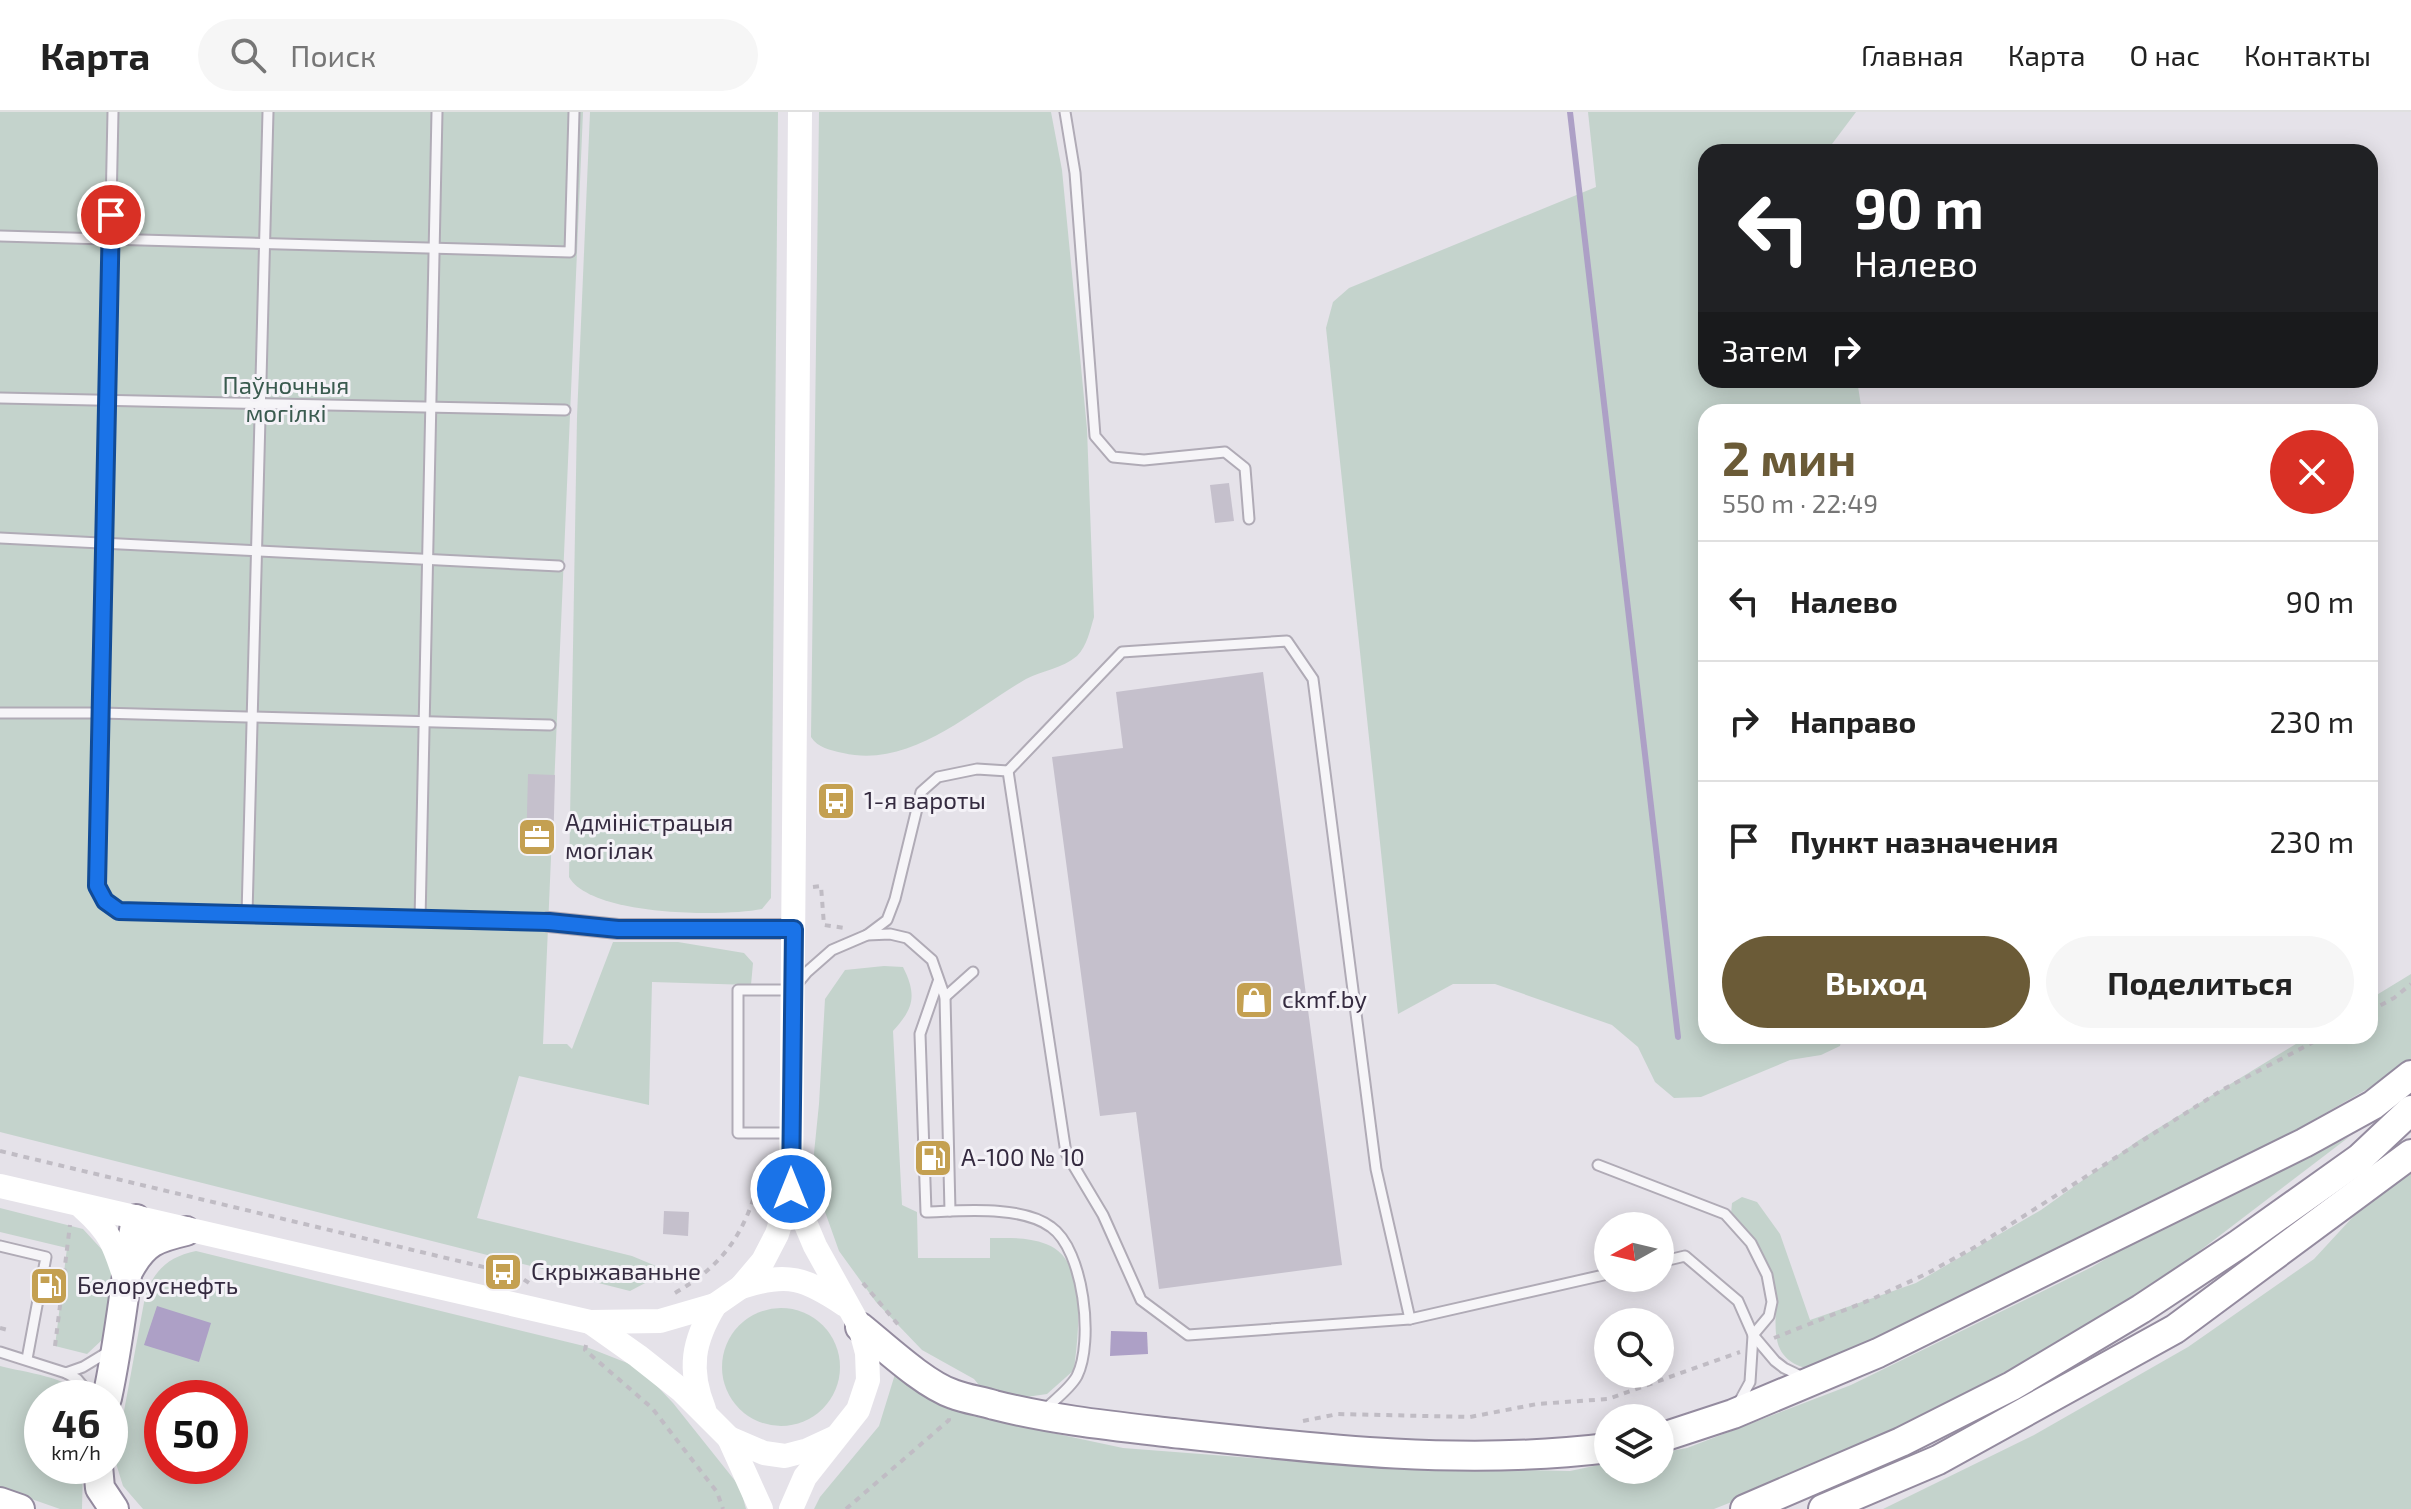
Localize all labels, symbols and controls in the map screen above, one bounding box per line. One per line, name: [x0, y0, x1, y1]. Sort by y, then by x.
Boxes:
search box: [198, 19, 758, 91]
text: Карта: [40, 32, 150, 78]
icon: search: [226, 33, 270, 77]
text: Поиск: [290, 37, 376, 73]
text: Главная: [1861, 38, 1964, 72]
text: Карта: [2008, 38, 2086, 72]
text: О нас: [2130, 38, 2200, 72]
text: Контакты: [2244, 38, 2371, 72]
text: 90 m: [1854, 173, 1984, 240]
icon: left: [1722, 176, 1826, 280]
pin: [77, 181, 145, 249]
icon: arrive: [89, 193, 133, 237]
text: Налево: [1854, 241, 1978, 284]
icon: right: [1824, 328, 1868, 372]
text: Затем: [1722, 332, 1808, 368]
park label: Паўночныя могілкі: [223, 370, 349, 427]
text: 2 мин: [1722, 428, 1856, 486]
button: close: [2270, 430, 2354, 514]
text: 550 m · 22:49: [1722, 487, 1878, 518]
icon: left: [1722, 579, 1766, 623]
text: Налево: [1790, 583, 1898, 619]
text: 90 m: [2286, 583, 2354, 619]
icon: right: [1722, 699, 1766, 743]
text: Направо: [1790, 703, 1916, 739]
text: 230 m: [2269, 703, 2354, 739]
bus stop icon: 1-я вароты: [815, 780, 857, 822]
place label: 1-я вароты: [864, 785, 986, 814]
place label: Адміністрацыя могілак: [565, 807, 733, 864]
office icon: Адміністрацыя могілак: [516, 816, 558, 858]
icon: arrive: [1722, 819, 1766, 863]
text: Пункт назначения: [1790, 823, 2058, 859]
text: 230 m: [2269, 823, 2354, 859]
button: Выход: [1722, 936, 2030, 1028]
button: Поделиться: [2046, 936, 2354, 1028]
shop icon: ckmf.by: [1233, 979, 1275, 1021]
place label: ckmf.by: [1282, 984, 1367, 1013]
fuel station icon: А-100 № 10: [912, 1137, 954, 1179]
place label: А-100 № 10: [961, 1142, 1085, 1171]
position arrow: [749, 1147, 833, 1231]
north arrow: [1594, 1212, 1674, 1292]
map controls: [1594, 1212, 1674, 1484]
bus stop icon: Скрыжаваньне: [482, 1251, 524, 1293]
place label: Скрыжаваньне: [531, 1256, 701, 1285]
fuel station icon: Белоруснефть: [28, 1265, 70, 1307]
place label: Белоруснефть: [77, 1270, 238, 1300]
button: search: [1594, 1308, 1674, 1388]
speed limit sign: 50: [144, 1380, 248, 1484]
text: 46: [51, 1398, 101, 1446]
button: layers: [1594, 1404, 1674, 1484]
text: km/h: [51, 1440, 101, 1464]

